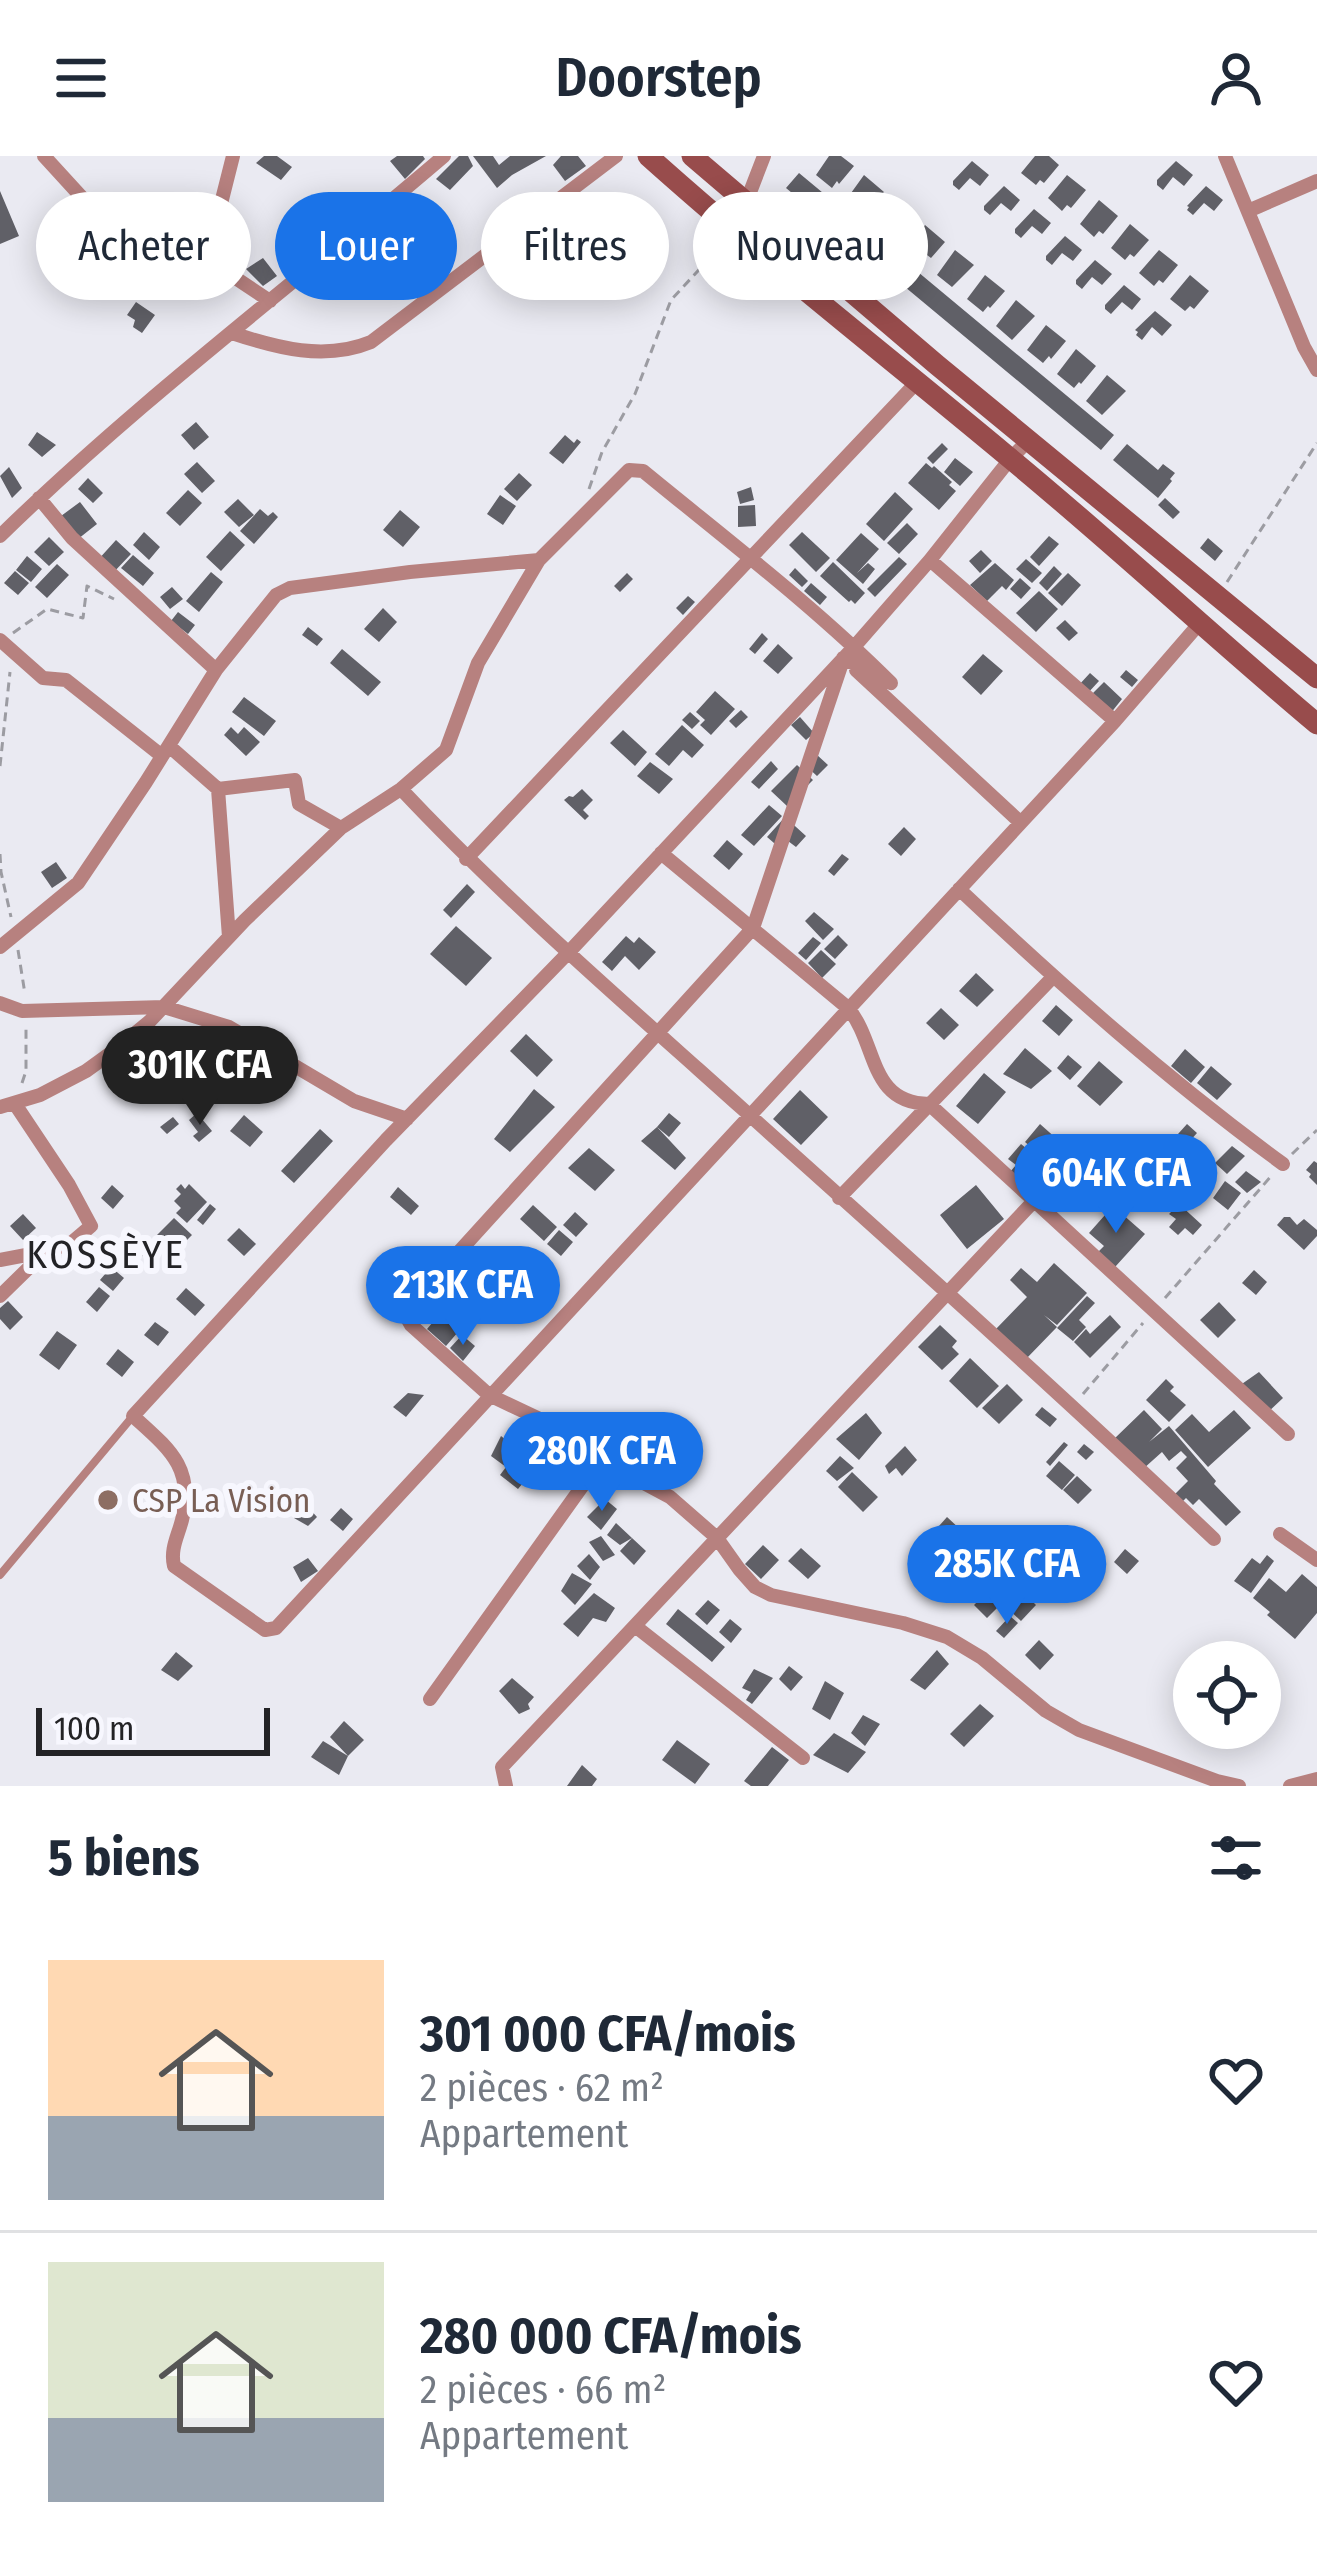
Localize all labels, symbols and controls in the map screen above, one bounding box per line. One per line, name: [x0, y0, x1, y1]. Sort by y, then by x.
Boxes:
icon: menu: [48, 45, 114, 111]
icon: person: [1203, 45, 1269, 111]
text: Doorstep: [555, 46, 762, 110]
chip: Acheter: [36, 192, 251, 300]
chip: Louer: [275, 192, 457, 300]
chip: Filtres: [481, 192, 669, 300]
chip: Nouveau: [693, 192, 928, 300]
pin: 301K CFA: [76, 1026, 324, 1128]
text: 301K CFA: [128, 1042, 272, 1088]
pin: 604K CFA: [992, 1134, 1240, 1236]
text: 604K CFA: [1041, 1150, 1191, 1196]
district label: KOSSÈYE: [26, 1232, 186, 1278]
pin: 213K CFA: [339, 1246, 587, 1348]
text: 213K CFA: [393, 1262, 533, 1308]
pin: 280K CFA: [478, 1412, 726, 1514]
text: 280K CFA: [528, 1428, 676, 1474]
place label: CSP La Vision: [132, 1481, 311, 1521]
marker: CSP La Vision: [95, 1487, 121, 1513]
pin: 285K CFA: [883, 1525, 1131, 1627]
text: 285K CFA: [934, 1541, 1080, 1587]
map controls: [1173, 1641, 1281, 1749]
button: locate: [1173, 1641, 1281, 1749]
scale bar: [36, 1702, 270, 1755]
text: 100 m: [54, 1709, 134, 1749]
icon: filters: [1203, 1825, 1269, 1891]
text: 5 biens: [48, 1827, 199, 1889]
text: 301 000 CFA/mois: [420, 2003, 796, 2065]
icon: home: [144, 2008, 288, 2152]
icon: heart: [1203, 2047, 1269, 2113]
text: 2 pièces · 62 m²: [420, 2065, 664, 2111]
text: Appartement: [420, 2111, 628, 2157]
text: 280 000 CFA/mois: [420, 2305, 802, 2367]
icon: home: [144, 2310, 288, 2454]
icon: heart: [1203, 2349, 1269, 2415]
text: 2 pièces · 66 m²: [420, 2367, 666, 2413]
text: Appartement: [420, 2413, 628, 2459]

